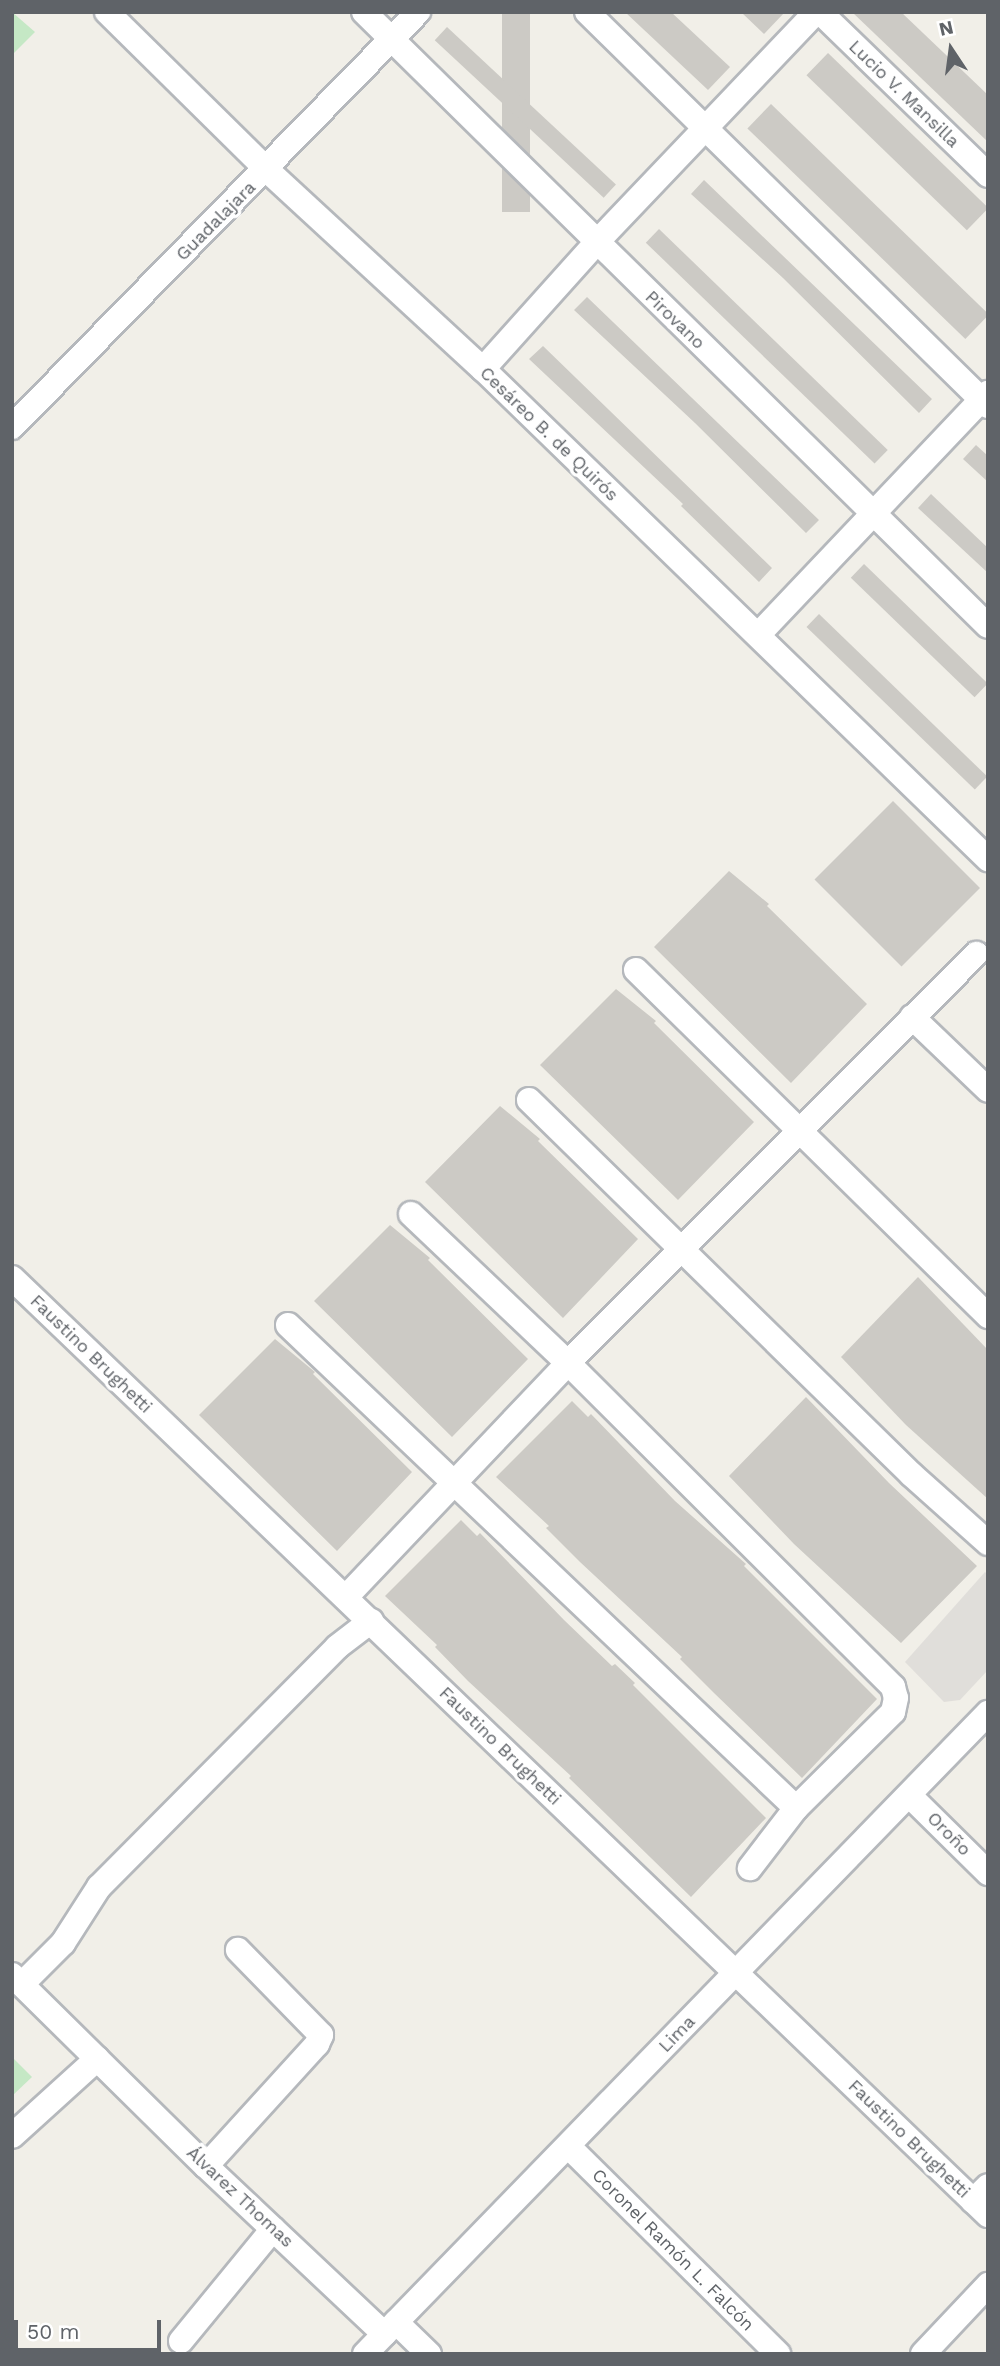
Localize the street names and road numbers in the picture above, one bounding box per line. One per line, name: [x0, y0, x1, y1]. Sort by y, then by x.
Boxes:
street label: Lucio V. Mansilla: [844, 36, 964, 152]
street label: Guadalajara: [172, 177, 260, 265]
street label: Pirovano: [641, 286, 709, 354]
street label: Cesáreo B. de Quirós: [475, 362, 623, 506]
street label: Faustino Brughetti: [26, 1290, 156, 1418]
street label: Faustino Brughetti: [435, 1682, 565, 1810]
street label: Oroño: [923, 1808, 975, 1860]
street label: Lima: [654, 2011, 700, 2057]
street label: Faustino Brughetti: [844, 2075, 974, 2203]
street label: Álvarez Thomas: [182, 2142, 298, 2252]
street label: Coronel Ramón L. Falcón: [587, 2164, 759, 2336]

